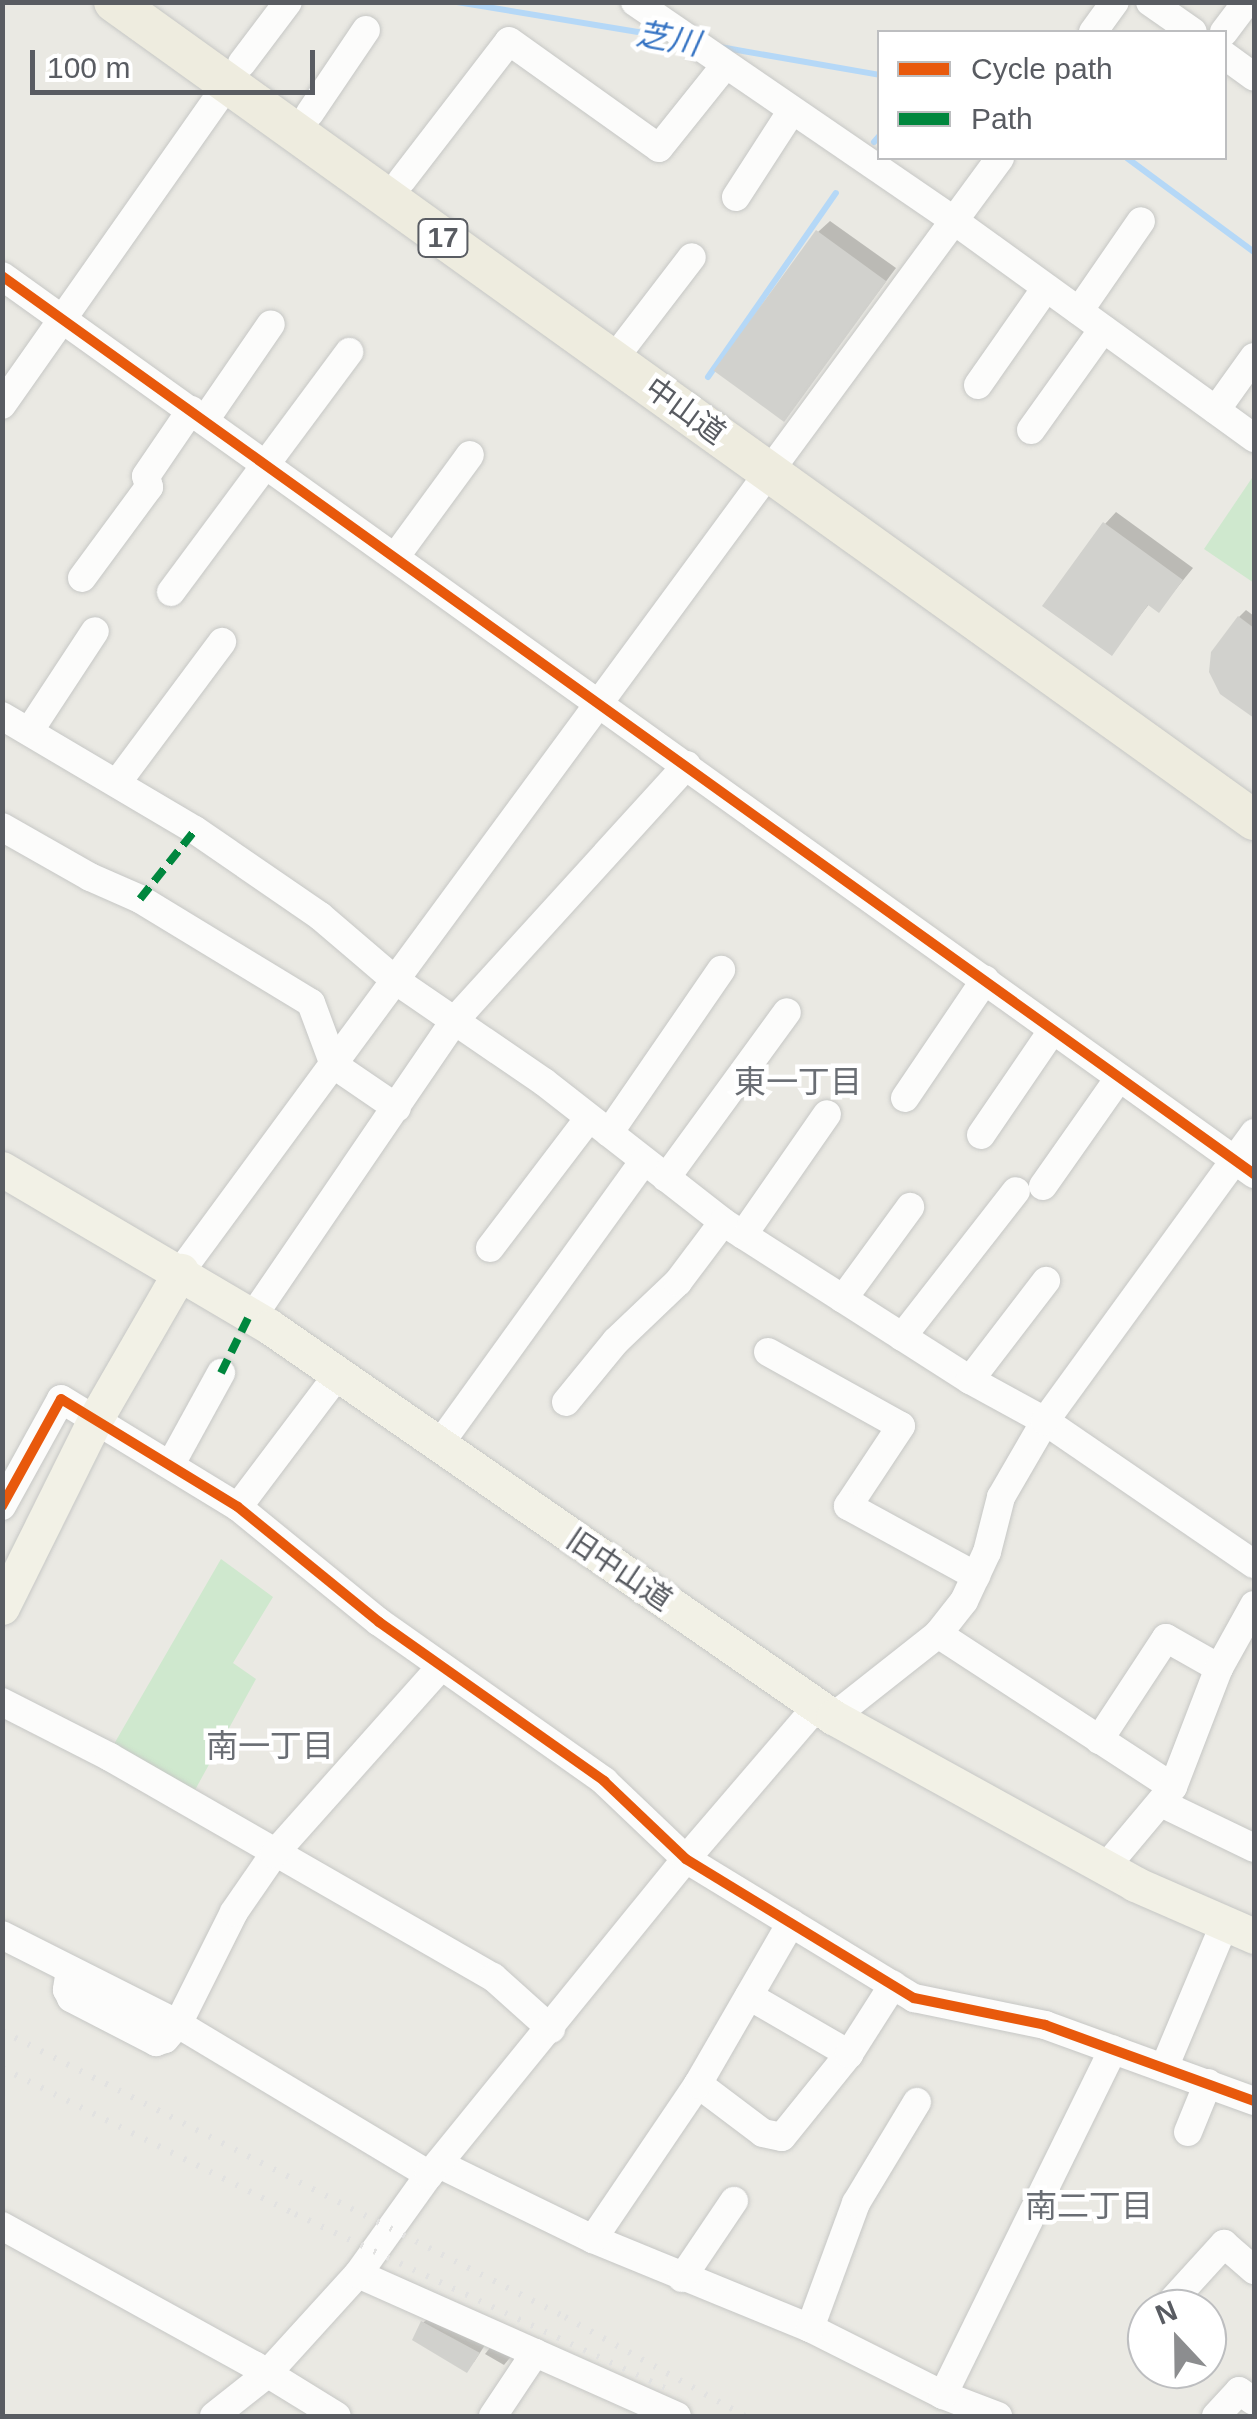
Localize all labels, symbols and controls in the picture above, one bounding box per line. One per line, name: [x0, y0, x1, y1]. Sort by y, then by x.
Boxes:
water label: 芝川: [633, 15, 703, 63]
scale bar: [35, 30, 320, 92]
legend: [877, 30, 1227, 160]
text: 100 m: [47, 51, 130, 84]
text: Cycle path: [971, 52, 1113, 85]
text: Path: [971, 102, 1033, 135]
road number: 17: [416, 215, 470, 261]
street label: 中山道: [638, 370, 732, 452]
district label: 東一丁目: [734, 1063, 862, 1101]
street label: 旧中山道: [559, 1522, 679, 1618]
district label: 南一丁目: [206, 1727, 334, 1765]
district label: 南二丁目: [1025, 2187, 1153, 2225]
north arrow: [1127, 2289, 1227, 2389]
text: N: [1151, 2294, 1182, 2331]

